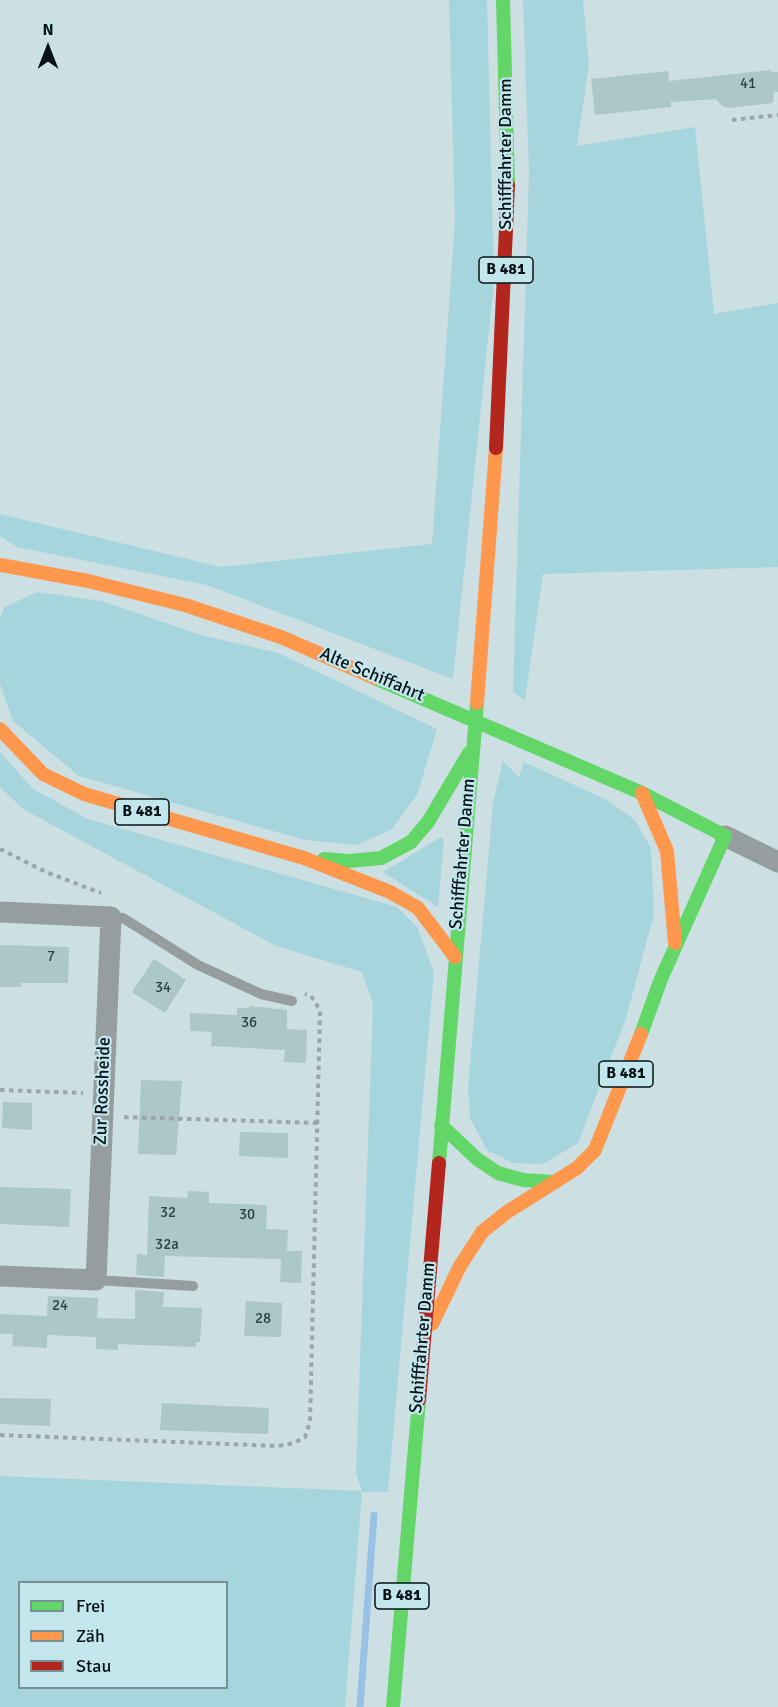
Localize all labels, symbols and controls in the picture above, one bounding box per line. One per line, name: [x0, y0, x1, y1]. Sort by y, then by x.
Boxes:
north arrow: [18, 18, 78, 78]
text: N: [42, 20, 54, 40]
house number: 41: [740, 75, 756, 93]
street label: Schifffahrter Damm: [495, 78, 517, 230]
road number: B 481: [479, 257, 533, 283]
street label: Alte Schiffahrt: [316, 643, 428, 707]
street label: Schifffahrter Damm: [446, 778, 480, 930]
road number: B 481: [115, 799, 169, 825]
house number: 7: [47, 948, 55, 966]
house number: 34: [155, 979, 171, 997]
house number: 36: [241, 1014, 257, 1032]
street label: Zur Rossheide: [90, 1037, 116, 1145]
road number: B 481: [599, 1061, 653, 1087]
house number: 32: [160, 1204, 176, 1222]
house number: 30: [239, 1206, 255, 1224]
house number: 32a: [155, 1236, 179, 1254]
street label: Schifffahrter Damm: [406, 1262, 440, 1414]
house number: 24: [52, 1297, 68, 1315]
house number: 28: [255, 1310, 271, 1328]
legend: [18, 1581, 228, 1689]
road number: B 481: [375, 1583, 429, 1609]
text: Frei: [76, 1595, 105, 1617]
text: Zäh: [76, 1625, 105, 1647]
text: Stau: [76, 1655, 111, 1677]

